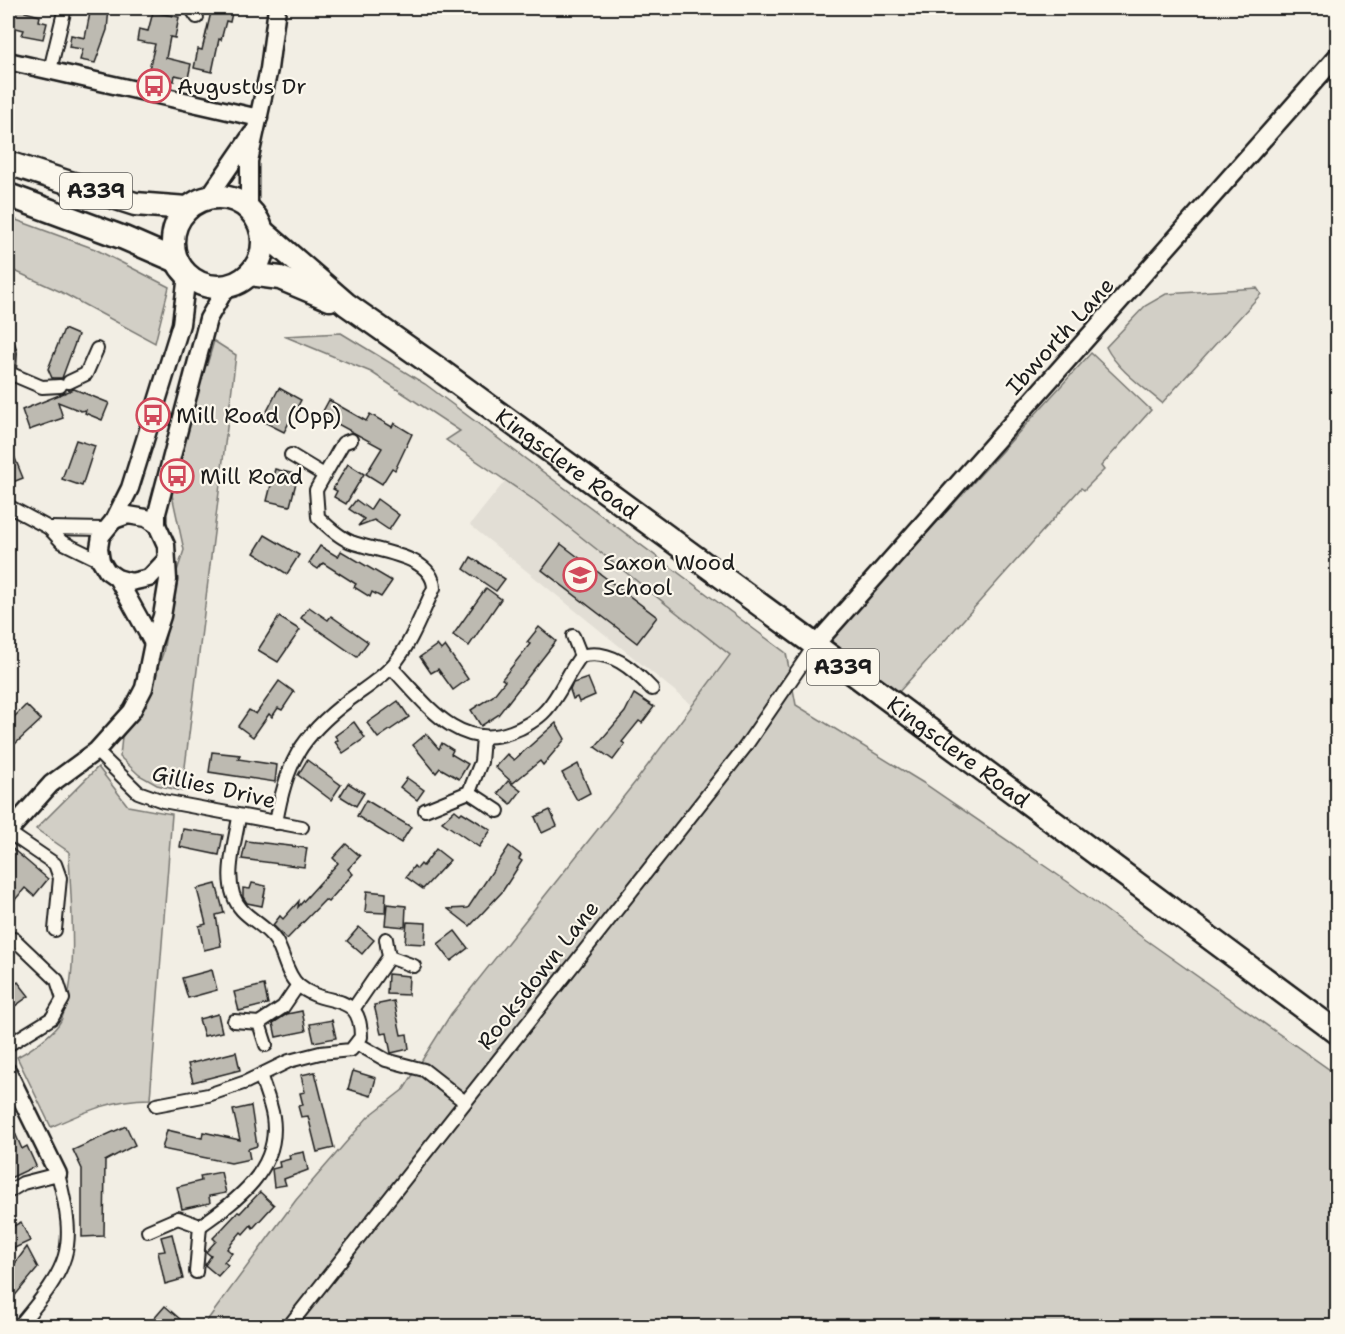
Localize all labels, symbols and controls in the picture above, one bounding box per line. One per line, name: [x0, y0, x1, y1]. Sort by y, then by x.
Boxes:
bus stop icon: Augustus Dr: [136, 68, 172, 104]
place label: Augustus Dr: [177, 72, 307, 101]
road number: A339: [60, 173, 132, 209]
street label: Ibworth Lane: [999, 271, 1121, 401]
bus stop icon: Mill Road (Opp): [135, 397, 171, 433]
place label: Mill Road (Opp): [176, 401, 341, 430]
street label: Kingsclere Road: [490, 401, 645, 526]
bus stop icon: Mill Road: [159, 458, 195, 494]
place label: Mill Road: [200, 462, 303, 491]
place label: Saxon Wood School: [603, 548, 735, 602]
school or university icon: Saxon Wood School: [562, 557, 598, 593]
road number: A339: [807, 649, 879, 685]
street label: Kingsclere Road: [881, 689, 1036, 814]
street label: Gillies Drive: [149, 759, 279, 815]
street label: Rooksdown Lane: [471, 894, 605, 1056]

